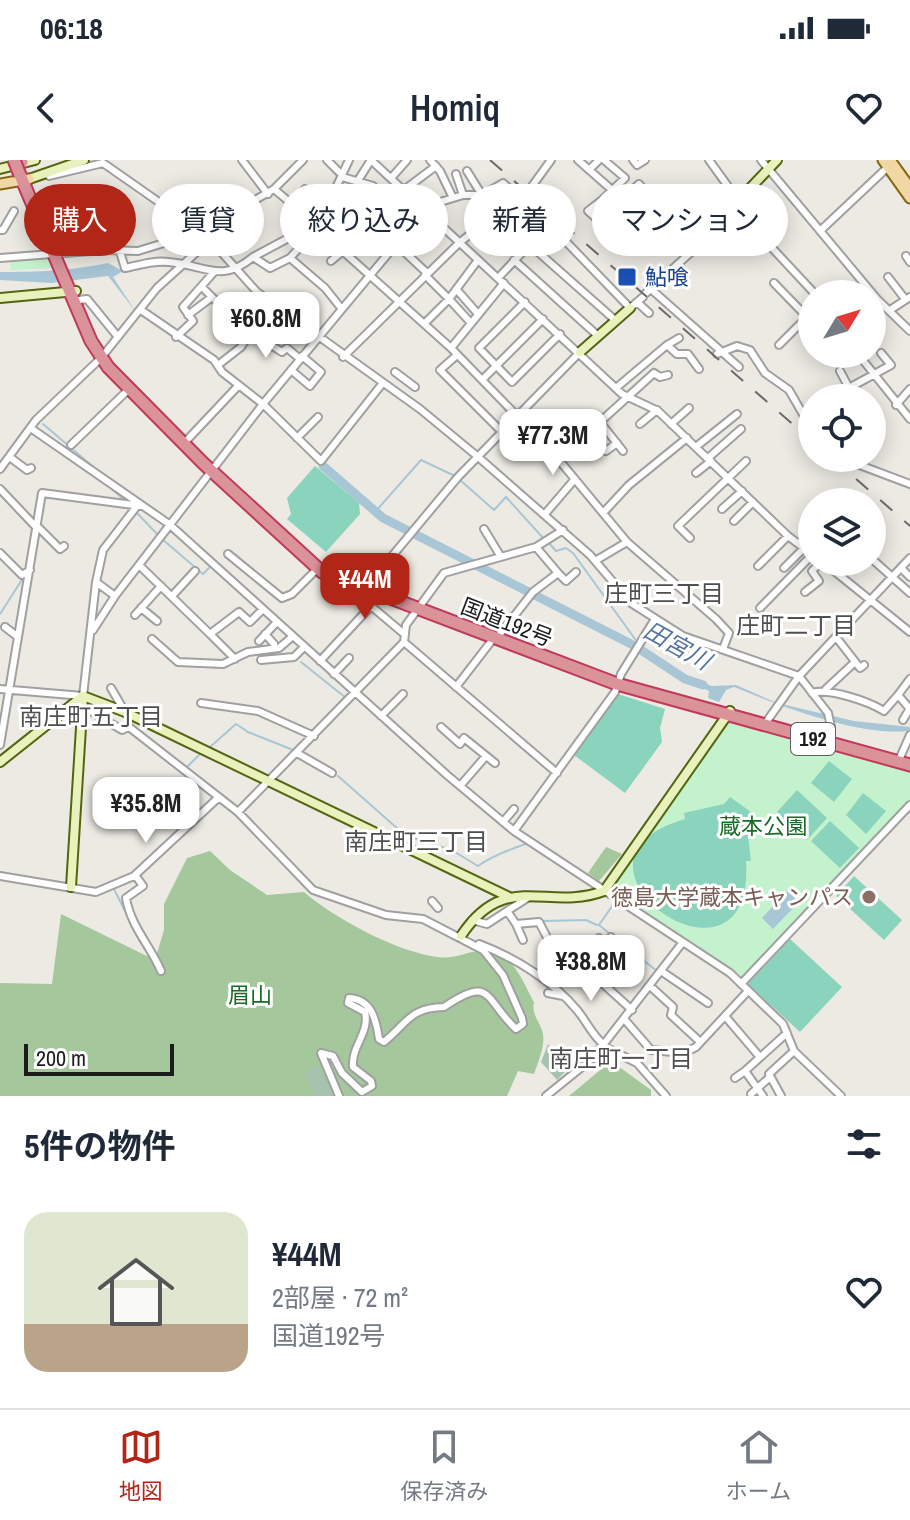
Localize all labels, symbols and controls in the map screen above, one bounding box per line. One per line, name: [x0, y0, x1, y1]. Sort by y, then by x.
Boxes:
text: 06:18: [40, 8, 103, 48]
text: Homiq: [410, 84, 500, 132]
icon: back: [24, 86, 68, 130]
icon: heart: [842, 86, 886, 130]
chip: 購入: [24, 184, 136, 256]
chip: 賃貸: [152, 184, 264, 256]
chip: 絞り込み: [280, 184, 448, 256]
chip: 新着: [464, 184, 576, 256]
chip: マンション: [592, 184, 788, 256]
place label: 鮎喰: [645, 262, 689, 292]
marker: 鮎喰: [616, 266, 638, 288]
north arrow: [798, 280, 886, 368]
map controls: [798, 280, 886, 576]
pin: ¥60.8M: [201, 292, 331, 360]
text: ¥60.8M: [230, 300, 302, 335]
button: locate: [798, 384, 886, 472]
pin: ¥77.3M: [488, 409, 618, 477]
text: ¥77.3M: [517, 417, 589, 452]
button: layers: [798, 488, 886, 576]
pin: ¥44M: [318, 553, 412, 621]
text: ¥44M: [338, 561, 392, 596]
district label: 庄町三丁目: [604, 577, 724, 609]
street label: 国道192号: [457, 591, 557, 653]
district label: 庄町二丁目: [736, 609, 856, 641]
water label: 田宮川: [638, 614, 719, 678]
district label: 南庄町五丁目: [19, 700, 163, 732]
road number: 192: [791, 723, 835, 755]
pin: ¥35.8M: [81, 777, 211, 845]
text: ¥35.8M: [110, 785, 182, 820]
park label: 蔵本公園: [719, 811, 807, 841]
district label: 南庄町三丁目: [344, 825, 488, 857]
place label: 徳島大学蔵本キャンパス: [611, 882, 853, 912]
marker: 徳島大学蔵本キャンパス: [860, 888, 878, 906]
pin: ¥38.8M: [526, 935, 656, 1003]
text: ¥38.8M: [555, 943, 627, 978]
park label: 眉山: [228, 980, 272, 1010]
scale bar: [24, 1040, 174, 1076]
district label: 南庄町一丁目: [549, 1042, 693, 1074]
text: 200 m: [36, 1043, 86, 1073]
icon: filters: [842, 1122, 886, 1166]
text: 5件の物件: [24, 1123, 176, 1169]
text: ¥44M: [272, 1231, 342, 1277]
icon: home: [88, 1244, 184, 1340]
icon: heart: [842, 1270, 886, 1314]
text: 2部屋 · 72 m²: [272, 1280, 408, 1315]
text: 国道192号: [272, 1318, 386, 1353]
tab: 地図: [119, 1425, 163, 1506]
tab: 保存済み: [400, 1425, 488, 1506]
tab: ホーム: [726, 1425, 791, 1506]

